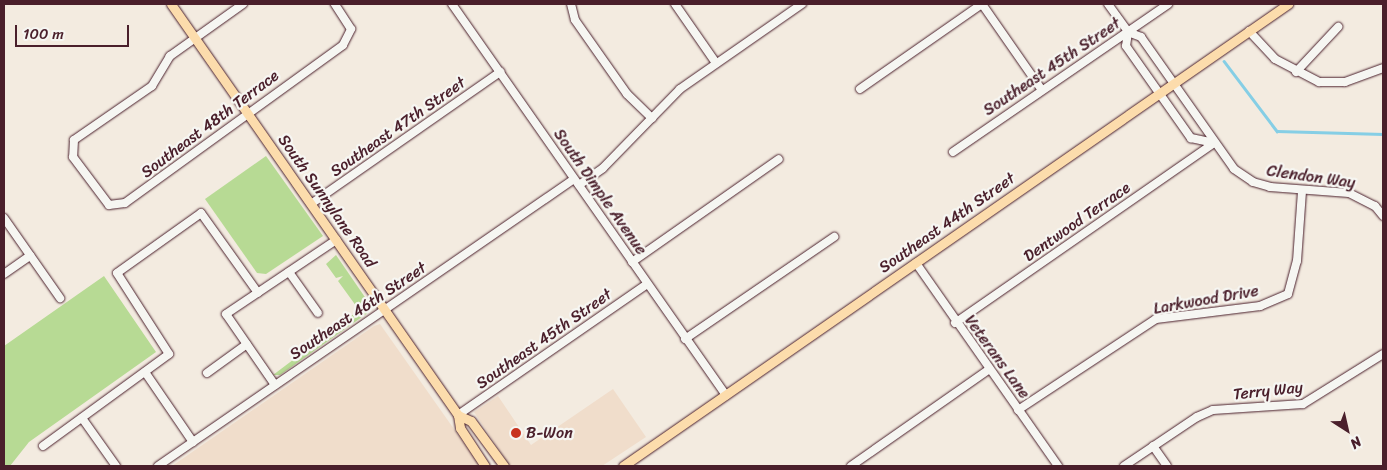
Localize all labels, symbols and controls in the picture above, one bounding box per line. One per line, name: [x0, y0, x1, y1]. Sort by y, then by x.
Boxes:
street label: Southeast 45th Street: [980, 14, 1124, 120]
scale bar: [18, 15, 131, 47]
text: 100 m: [23, 21, 64, 47]
street label: Southeast 48th Terrace: [137, 66, 283, 182]
street label: Southeast 47th Street: [327, 73, 469, 181]
street label: South Dimple Avenue: [549, 125, 651, 259]
street label: South Sunnylane Road: [274, 131, 380, 271]
street label: Clendon Way: [1265, 161, 1357, 193]
street label: Southeast 44th Street: [875, 169, 1019, 277]
street label: Dentwood Terrace: [1020, 178, 1134, 266]
street label: Southeast 46th Street: [286, 258, 430, 364]
street label: Larkwood Drive: [1152, 281, 1260, 319]
street label: Southeast 45th Street: [472, 285, 616, 393]
street label: Veterans Lane: [960, 311, 1034, 403]
street label: Terry Way: [1232, 378, 1304, 404]
north arrow: [1322, 405, 1372, 455]
place label: B-Won: [526, 423, 573, 443]
marker: B-Won: [510, 427, 522, 439]
text: N: [1345, 430, 1367, 456]

